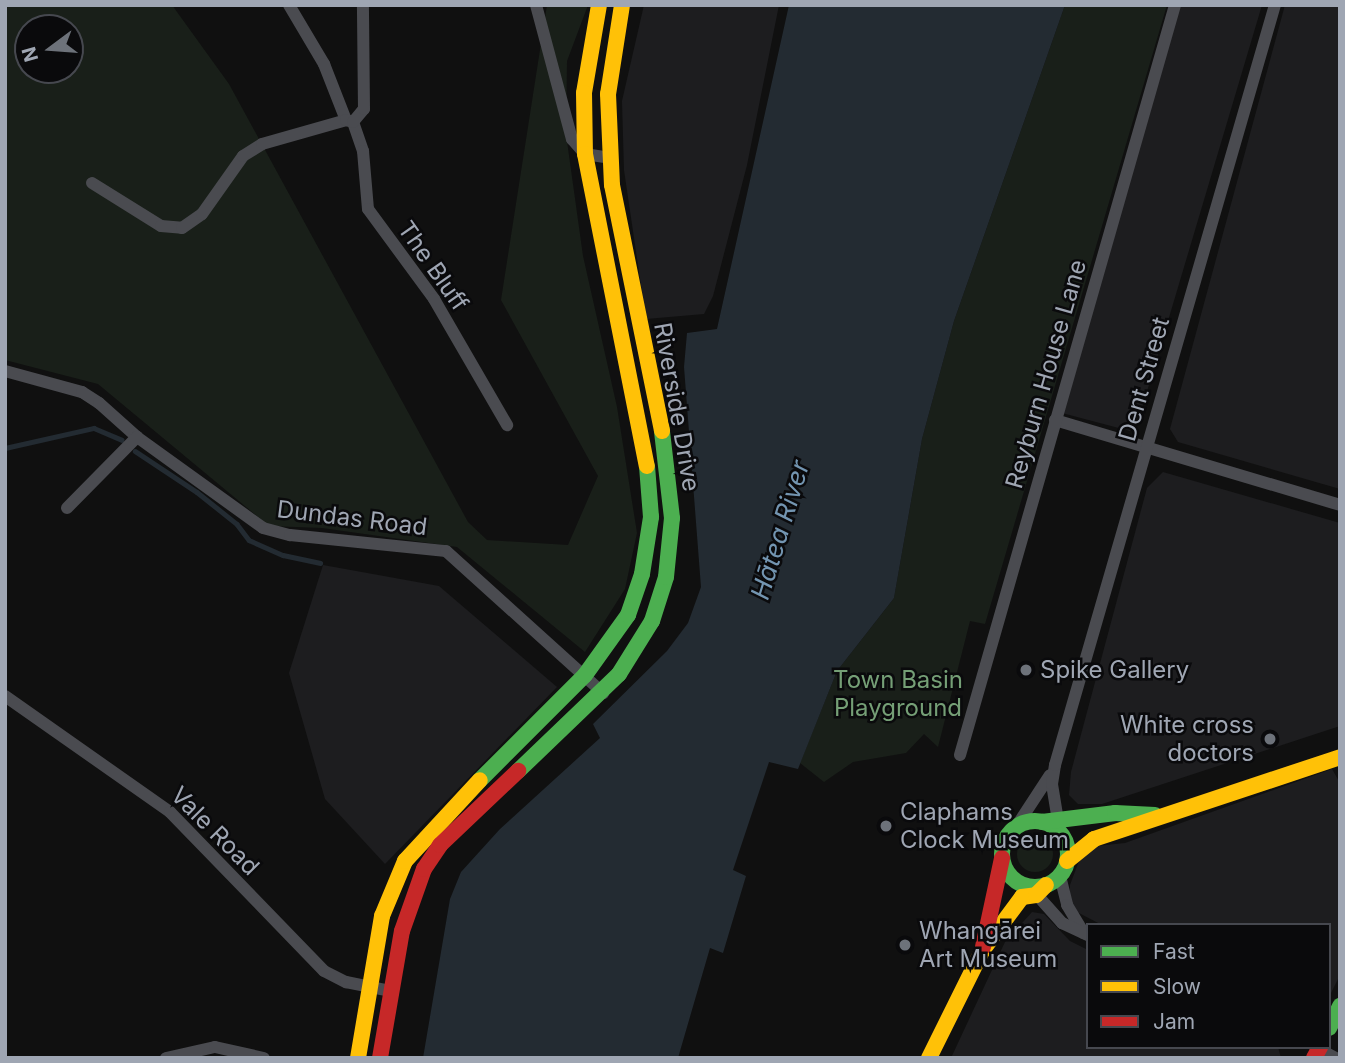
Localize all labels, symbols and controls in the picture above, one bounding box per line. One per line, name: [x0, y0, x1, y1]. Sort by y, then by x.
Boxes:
north arrow: [14, 14, 84, 84]
text: N: [17, 44, 43, 65]
street label: The Bluff: [392, 216, 474, 316]
street label: Reyburn House Lane: [1000, 256, 1092, 492]
street label: Dent Street: [1113, 314, 1175, 444]
street label: Riverside Drive: [648, 320, 706, 494]
water label: Hātea River: [744, 457, 816, 603]
street label: Dundas Road: [275, 494, 429, 542]
place label: Spike Gallery: [1040, 656, 1189, 684]
marker: Spike Gallery: [1018, 662, 1034, 678]
park label: Town Basin Playground: [833, 666, 963, 722]
place label: White cross doctors: [1120, 711, 1254, 767]
marker: White cross doctors: [1260, 729, 1280, 749]
street label: Vale Road: [165, 781, 265, 881]
place label: Claphams Clock Museum: [900, 798, 1069, 854]
marker: Claphams Clock Museum: [878, 818, 894, 834]
place label: Whangārei Art Museum: [919, 917, 1057, 973]
legend: [1086, 923, 1331, 1049]
marker: Whangārei Art Museum: [897, 937, 913, 953]
text: Fast: [1153, 939, 1195, 964]
text: Slow: [1153, 974, 1201, 999]
text: Jam: [1153, 1009, 1195, 1034]

